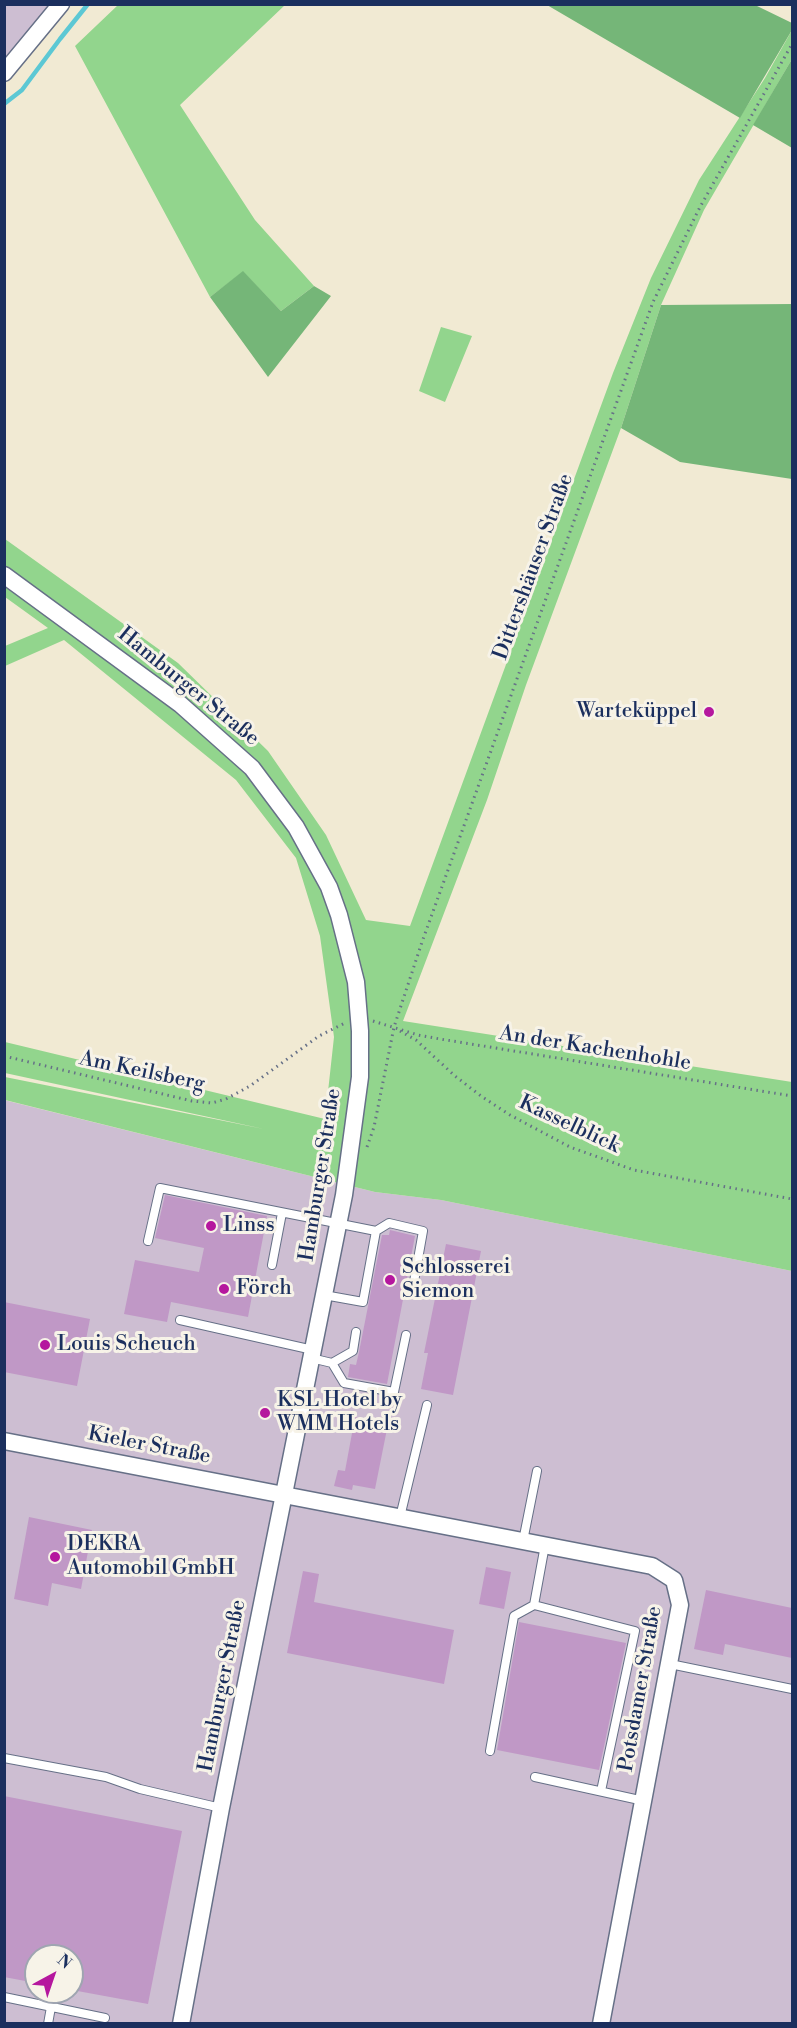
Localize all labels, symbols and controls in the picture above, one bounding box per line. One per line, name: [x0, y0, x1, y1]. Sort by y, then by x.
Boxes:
street label: Dittershäuser Straße: [489, 470, 579, 664]
street label: Hamburger Straße: [112, 622, 264, 752]
place label: Warteküppel: [576, 699, 697, 725]
marker: Warteküppel: [702, 705, 716, 719]
street label: An der Kachenhohle: [497, 1021, 693, 1077]
street label: Am Keilsberg: [77, 1046, 207, 1098]
street label: Hamburger Straße: [295, 1087, 347, 1263]
street label: Kasselblick: [514, 1091, 624, 1159]
place label: Linss: [223, 1213, 275, 1239]
marker: Linss: [204, 1219, 218, 1233]
place label: Schlosserei Siemon: [402, 1255, 510, 1305]
marker: Schlosserei Siemon: [383, 1273, 397, 1287]
place label: Förch: [236, 1276, 292, 1302]
marker: Förch: [217, 1282, 231, 1296]
place label: Louis Scheuch: [57, 1332, 196, 1358]
marker: Louis Scheuch: [38, 1338, 52, 1352]
place label: KSL Hotel by WMM Hotels: [277, 1388, 402, 1438]
marker: KSL Hotel by WMM Hotels: [258, 1406, 272, 1420]
street label: Kieler Straße: [85, 1422, 213, 1470]
place label: DEKRA Automobil GmbH: [67, 1532, 234, 1582]
marker: DEKRA Automobil GmbH: [48, 1550, 62, 1564]
street label: Hamburger Straße: [194, 1598, 252, 1774]
street label: Potsdamer Straße: [614, 1604, 668, 1774]
north arrow: [24, 1944, 84, 2004]
text: N: [53, 1950, 76, 1973]

